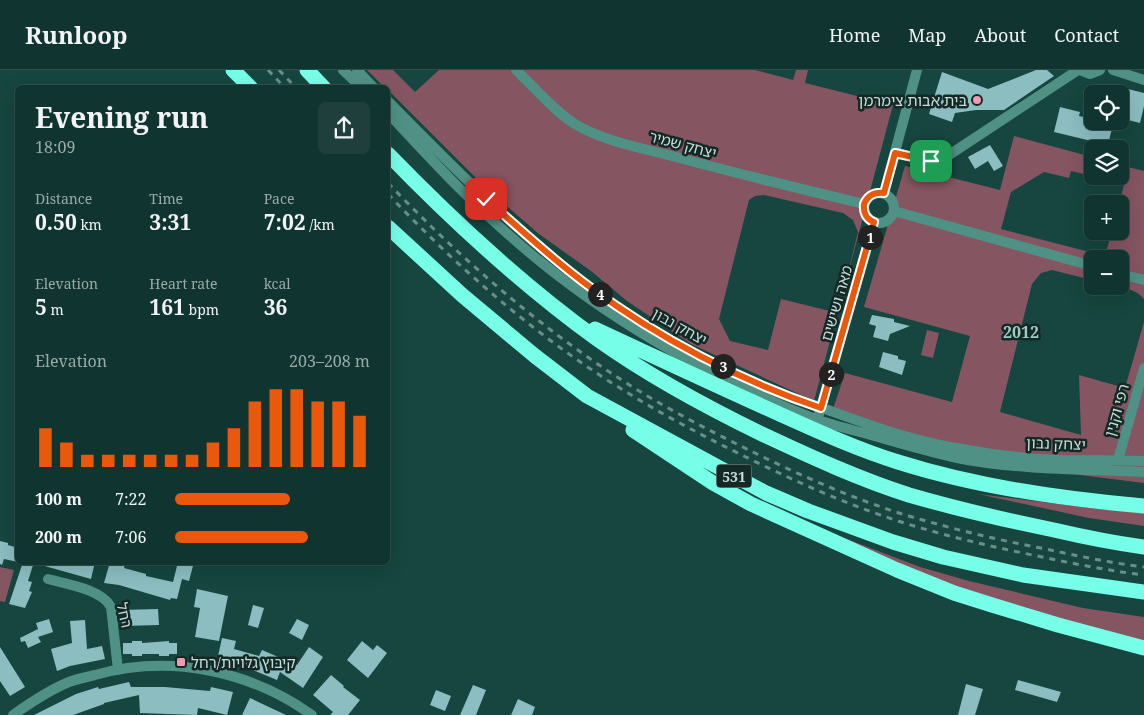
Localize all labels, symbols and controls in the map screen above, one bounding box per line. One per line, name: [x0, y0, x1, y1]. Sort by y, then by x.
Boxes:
text: Runloop: [25, 18, 128, 51]
text: Home: [829, 23, 880, 47]
text: Map: [908, 23, 946, 47]
text: About: [974, 23, 1026, 47]
text: Contact: [1054, 23, 1119, 47]
map controls: [1084, 85, 1129, 295]
button: locate: [1084, 85, 1129, 130]
place label: בית אבות צימרמן: [859, 90, 967, 110]
marker: בית אבות צימרמן: [971, 94, 983, 106]
text: Evening run: [35, 98, 208, 136]
button: share: [318, 102, 370, 154]
street label: יצחק שמיר: [647, 125, 719, 163]
text: 18:09: [35, 136, 75, 158]
pin: [910, 140, 952, 182]
button: layers: [1084, 140, 1129, 185]
icon: arrive: [917, 147, 945, 175]
pin: [465, 178, 507, 220]
icon: check: [472, 185, 500, 213]
text: Distance: [35, 189, 92, 208]
text: Time: [149, 189, 183, 208]
text: Pace: [264, 189, 294, 208]
button: +: [1084, 195, 1129, 240]
text: 0.50: [35, 208, 77, 236]
text: 3:31: [149, 208, 191, 236]
text: 7:02: [264, 208, 306, 236]
text: km: [77, 215, 102, 234]
text: /km: [306, 215, 335, 234]
pin: 1: [858, 224, 882, 250]
text: 1: [867, 228, 874, 247]
button: −: [1084, 250, 1129, 295]
street label: מאה ושישים: [816, 263, 856, 343]
text: Elevation: [35, 274, 98, 293]
text: Heart rate: [149, 274, 218, 293]
text: kcal: [264, 274, 291, 293]
pin: 4: [588, 282, 612, 306]
text: 4: [597, 285, 604, 304]
text: 5: [35, 293, 47, 321]
text: 161: [149, 293, 185, 321]
text: 36: [264, 293, 287, 321]
text: m: [47, 300, 64, 319]
text: bpm: [185, 300, 219, 319]
street label: יצחק נבון: [649, 303, 711, 349]
district label: 2012: [1003, 321, 1039, 343]
text: Elevation: [35, 350, 107, 372]
text: 203–208 m: [289, 350, 370, 372]
pin: 3: [710, 354, 736, 378]
text: 3: [720, 357, 727, 376]
pin: 2: [818, 362, 844, 386]
text: 2: [828, 365, 835, 384]
street label: רפי וקנין: [1099, 381, 1133, 439]
street label: יצחק נבון: [1026, 432, 1086, 454]
road number: 531: [716, 464, 752, 488]
text: 100 m: [35, 488, 82, 510]
text: 7:22: [115, 488, 146, 510]
text: 200 m: [35, 526, 82, 548]
text: 7:06: [115, 526, 146, 548]
street label: רחל: [113, 600, 137, 630]
place label: קיבוץ גלויות/רחל: [191, 652, 296, 672]
marker: קיבוץ גלויות/רחל: [175, 656, 187, 668]

